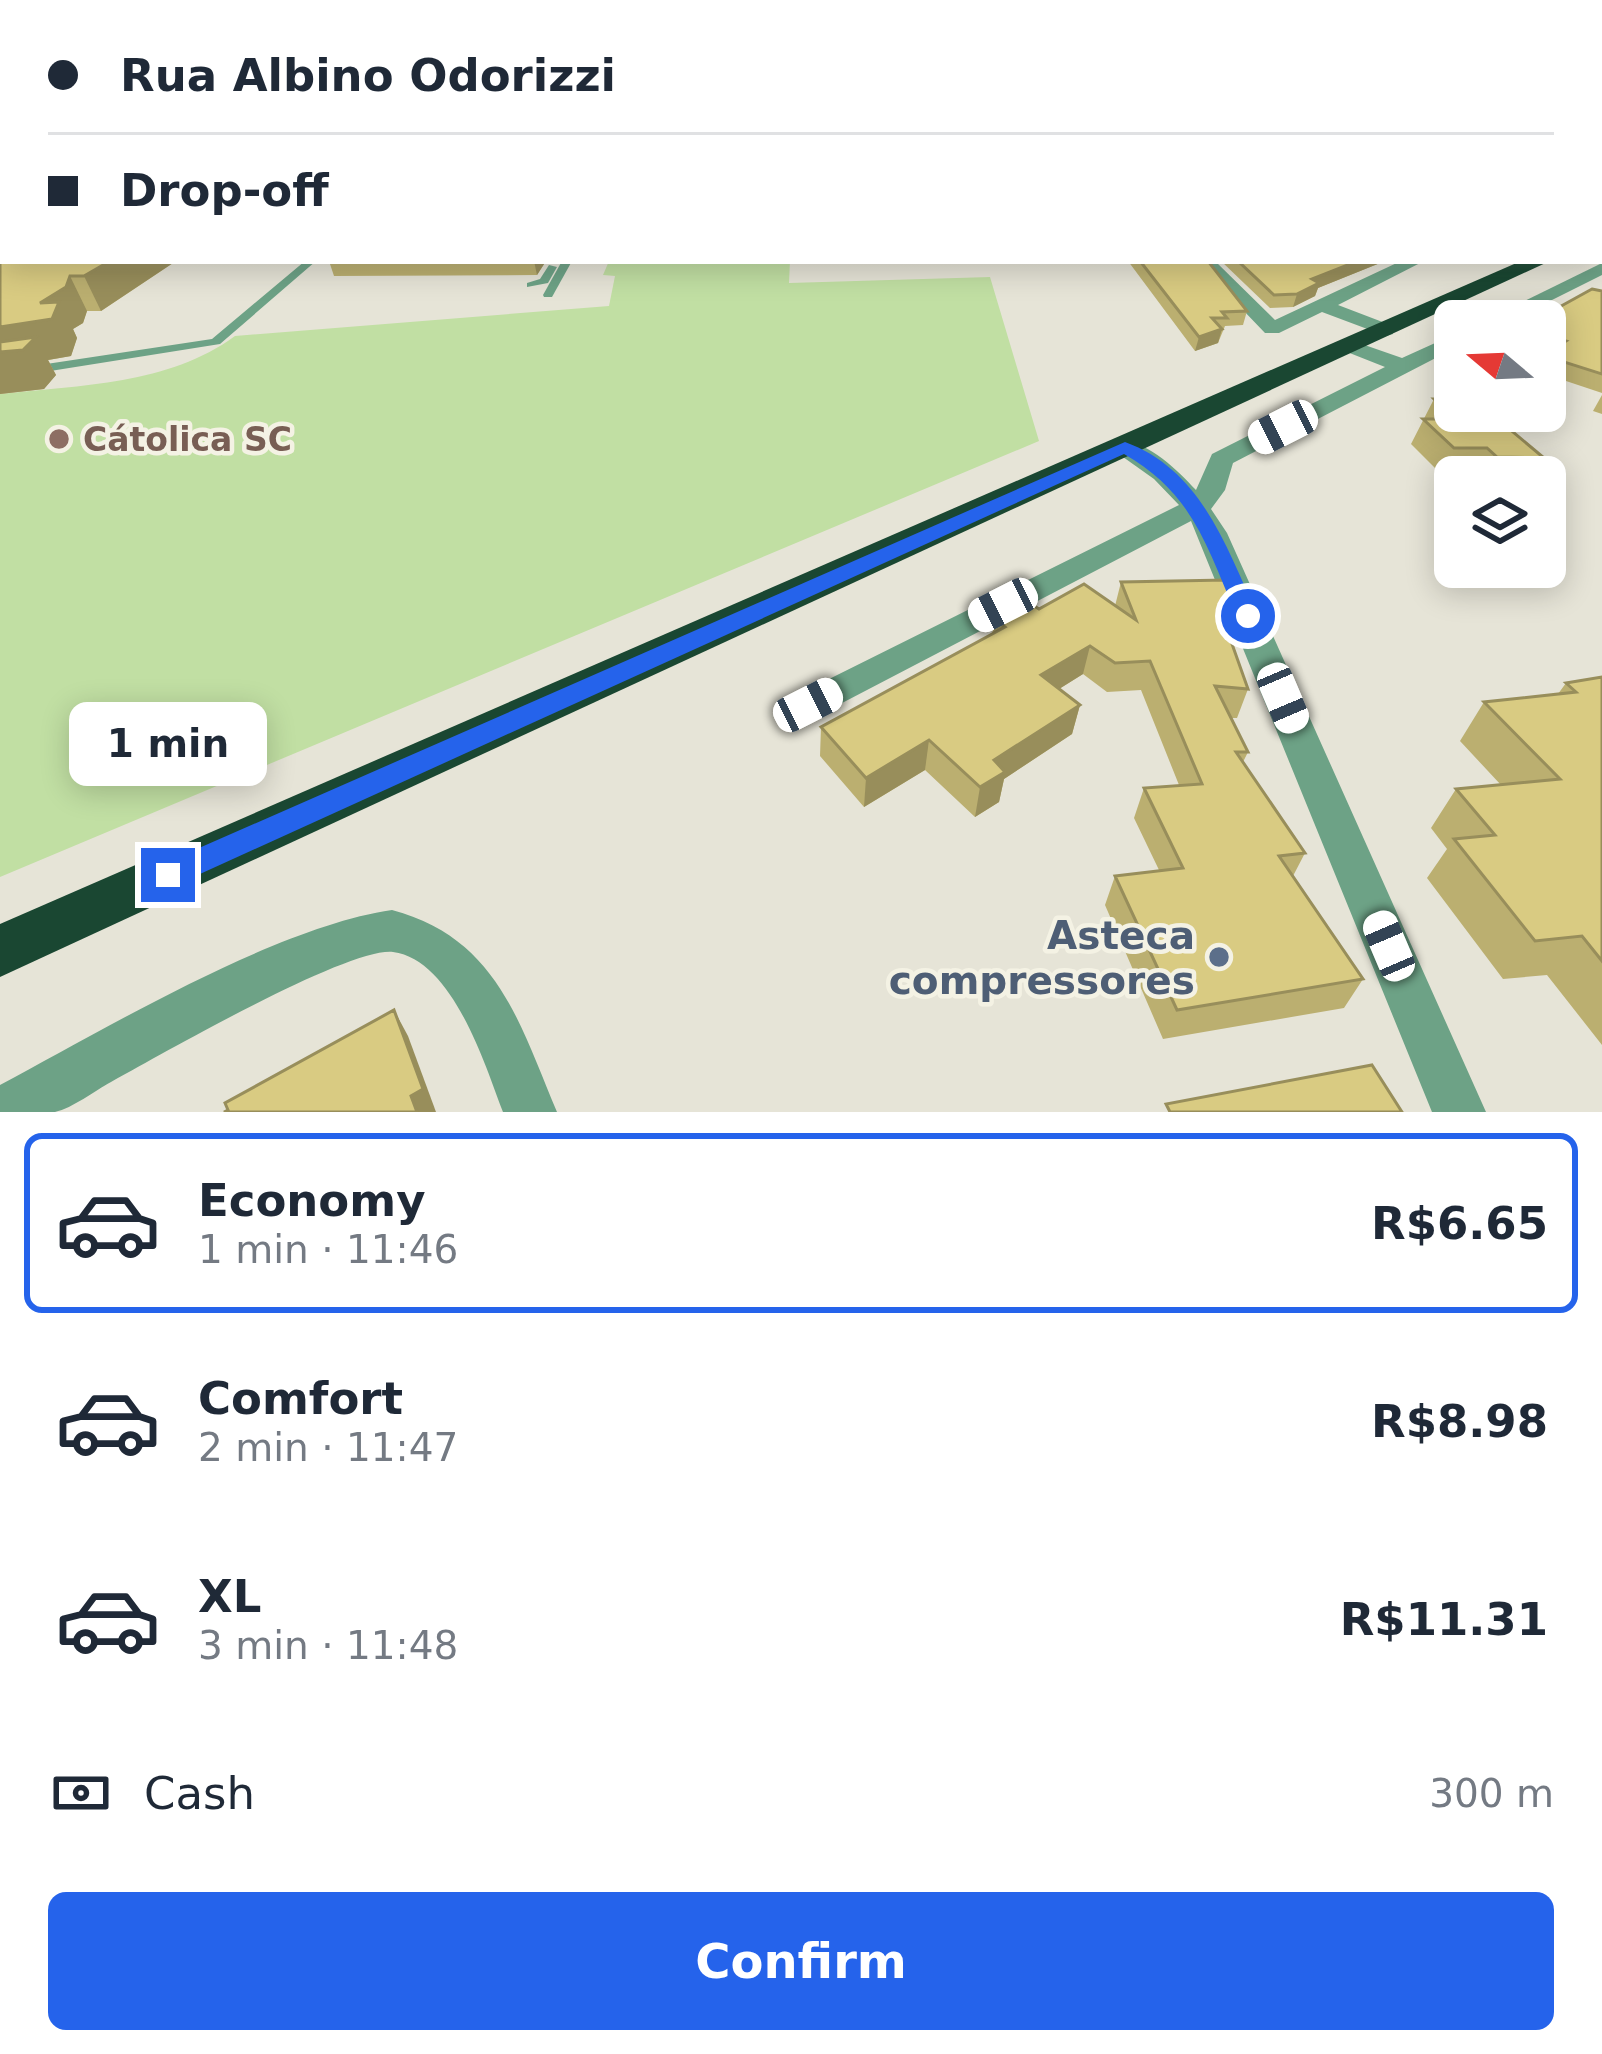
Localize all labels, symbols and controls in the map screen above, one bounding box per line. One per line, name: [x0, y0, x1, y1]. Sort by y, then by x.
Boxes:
text: Rua Albino Odorizzi: [120, 49, 616, 102]
text: Drop-off: [120, 164, 329, 217]
north arrow: [1434, 300, 1566, 432]
map controls: [1434, 300, 1566, 588]
car: [1243, 395, 1323, 459]
place label: Cátolica SC: [83, 420, 292, 459]
marker: Cátolica SC: [46, 426, 72, 452]
button: layers: [1434, 456, 1566, 588]
car: [963, 573, 1043, 637]
route start: [1221, 589, 1275, 643]
car: [1252, 658, 1314, 738]
car: [768, 673, 848, 737]
callout: 1 min: [69, 701, 267, 785]
text: 1 min: [107, 721, 229, 766]
route end: [141, 848, 195, 902]
car: [1358, 906, 1420, 986]
place label: Asteca compressores: [889, 913, 1195, 1003]
marker: Asteca compressores: [1206, 944, 1232, 970]
icon: car: [54, 1169, 162, 1277]
text: Economy: [198, 1174, 426, 1227]
text: R$6.65: [1371, 1197, 1548, 1250]
text: 1 min · 11:46: [198, 1227, 458, 1272]
icon: car: [54, 1367, 162, 1475]
text: Comfort: [198, 1372, 403, 1425]
text: R$8.98: [1371, 1395, 1548, 1448]
text: 2 min · 11:47: [198, 1425, 458, 1470]
icon: car: [54, 1565, 162, 1673]
text: XL: [198, 1570, 261, 1623]
text: R$11.31: [1340, 1593, 1548, 1646]
text: 3 min · 11:48: [198, 1623, 458, 1668]
icon: cash: [48, 1760, 114, 1826]
text: Cash: [144, 1767, 255, 1820]
text: 300 m: [1429, 1771, 1554, 1816]
button: Confirm: [48, 1892, 1554, 2030]

